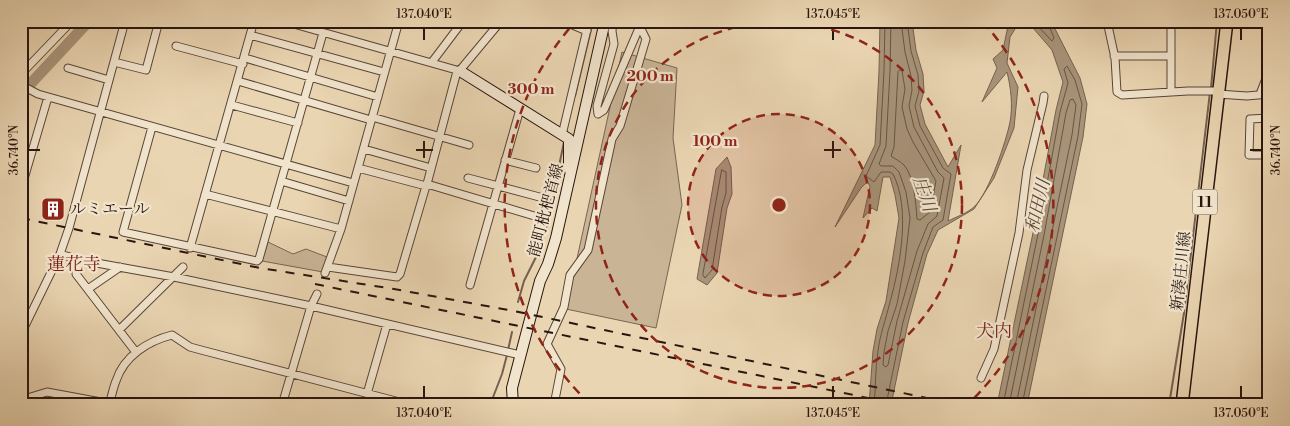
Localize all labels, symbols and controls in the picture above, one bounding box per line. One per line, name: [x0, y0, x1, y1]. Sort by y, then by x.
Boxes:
text: 137.040°E: [396, 7, 452, 22]
text: 137.045°E: [806, 7, 860, 22]
text: 137.050°E: [1213, 7, 1269, 22]
text: 200 m: [626, 67, 674, 86]
text: 300 m: [508, 80, 555, 99]
text: 36.740°N: [7, 125, 22, 175]
text: 36.740°N: [1269, 125, 1284, 175]
text: 100 m: [693, 132, 738, 151]
street label: 能町枇杷首線: [524, 161, 568, 259]
water label: 庄川: [907, 173, 941, 217]
water label: 和田川: [1021, 175, 1056, 235]
road number: 11: [1192, 190, 1218, 214]
building icon: ルミエール: [40, 196, 66, 222]
centre of rings: [770, 196, 788, 214]
place label: ルミエール: [70, 199, 150, 219]
street label: 新湊庄川線: [1167, 230, 1195, 312]
district label: 蓮花寺: [47, 253, 101, 276]
district label: 犬内: [976, 320, 1012, 343]
text: 137.040°E: [396, 406, 452, 421]
text: 137.045°E: [806, 406, 860, 421]
text: 137.050°E: [1213, 406, 1269, 421]

